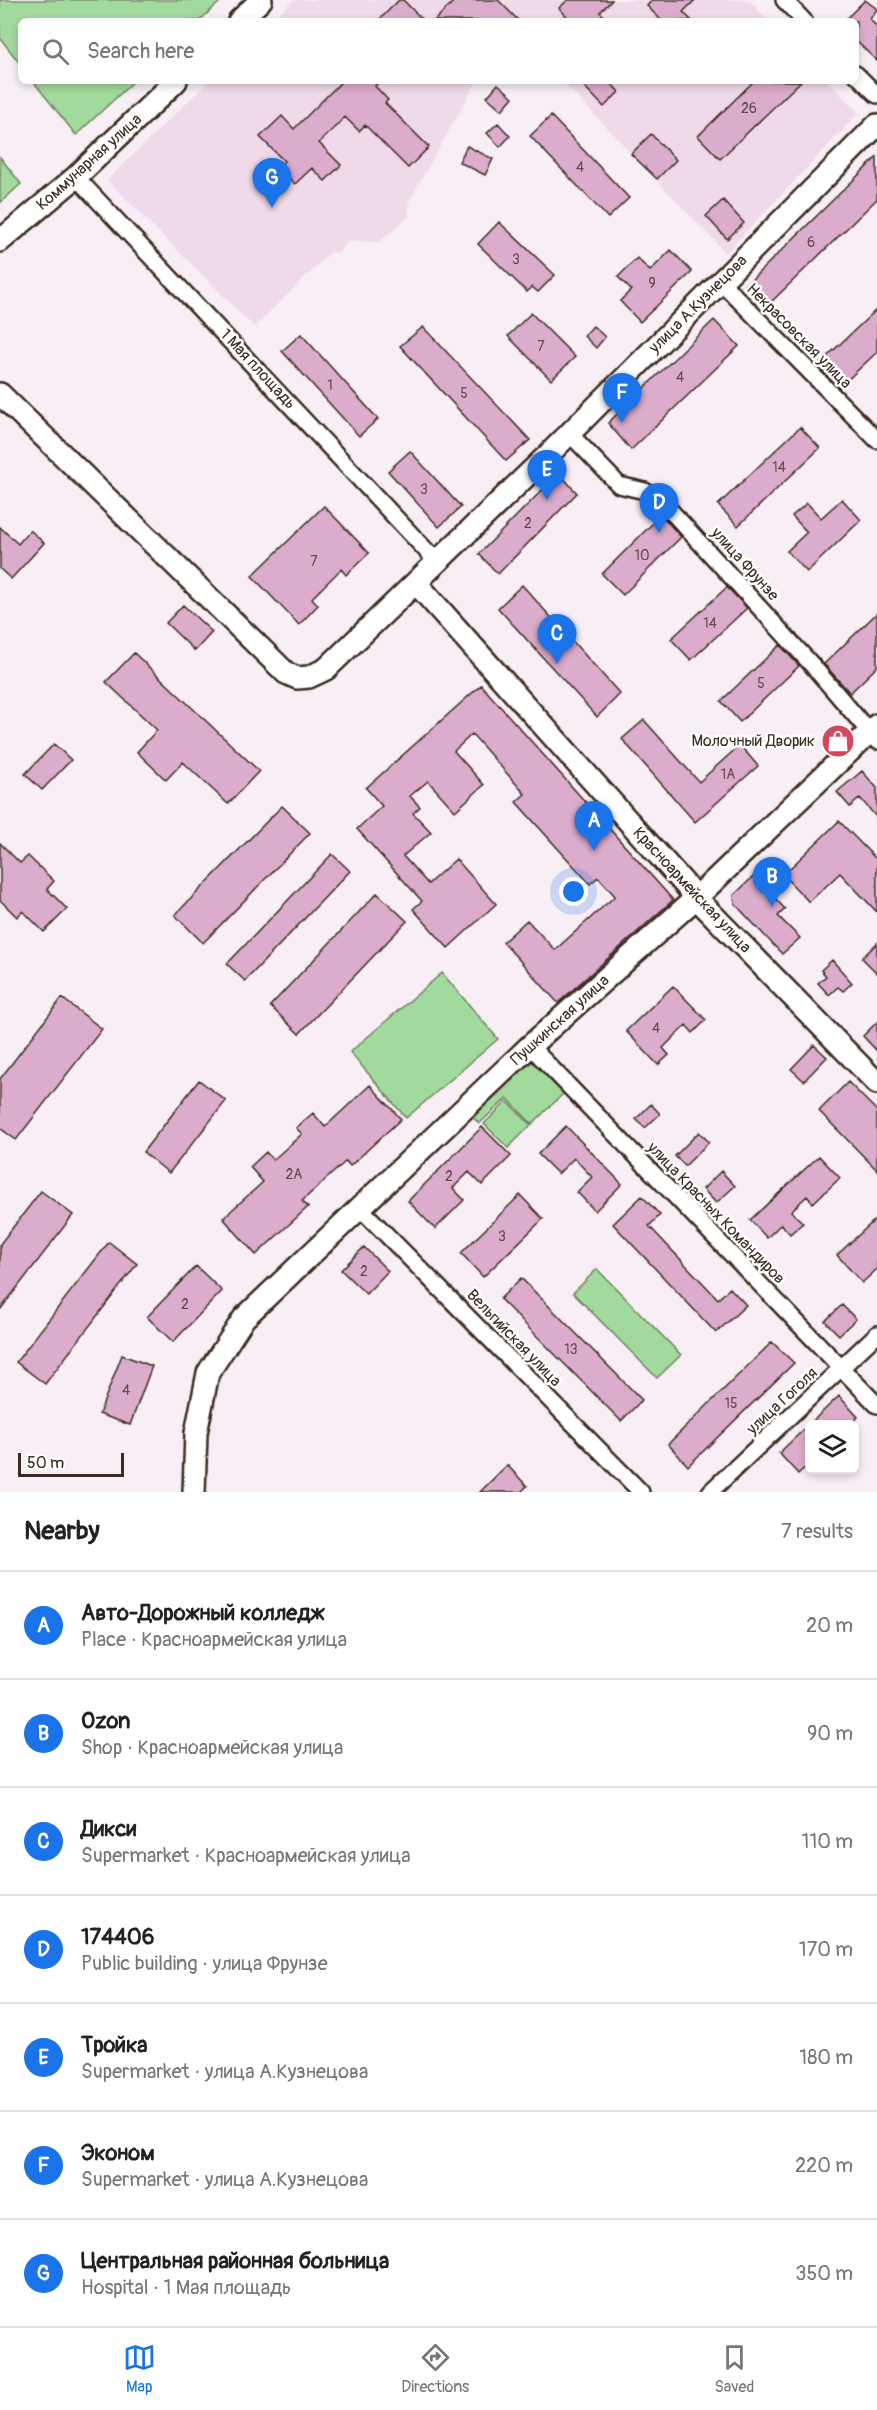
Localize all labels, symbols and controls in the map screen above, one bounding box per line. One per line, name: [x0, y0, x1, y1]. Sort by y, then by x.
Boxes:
search box: [18, 18, 859, 84]
icon: search: [39, 35, 72, 68]
text: Search here: [87, 37, 194, 65]
house number: 26: [741, 100, 757, 117]
street label: Коммунарная улица: [32, 109, 146, 215]
pin: G: [252, 158, 292, 208]
house number: 4: [576, 159, 584, 176]
house number: 6: [807, 234, 815, 251]
house number: 3: [512, 251, 520, 268]
street label: улица А.Кузнецова: [644, 251, 751, 358]
house number: 9: [648, 275, 656, 292]
street label: Некрасовская улица: [742, 279, 856, 393]
street label: 1 Мая площадь: [216, 325, 300, 413]
house number: 7: [537, 338, 545, 355]
house number: 4: [676, 369, 684, 386]
pin: F: [602, 374, 642, 423]
house number: 1: [327, 377, 333, 394]
house number: 5: [460, 385, 468, 402]
pin: E: [528, 450, 566, 500]
house number: 14: [772, 459, 786, 476]
house number: 3: [420, 481, 428, 498]
pin: D: [640, 484, 678, 533]
house number: 2: [524, 515, 532, 532]
street label: улица Фрунзе: [706, 522, 783, 605]
house number: 10: [634, 547, 650, 564]
house number: 7: [310, 553, 318, 570]
pin: C: [538, 614, 576, 664]
house number: 14: [703, 615, 717, 632]
house number: 5: [757, 675, 765, 692]
shop icon: Молочный Дворик: [820, 723, 856, 759]
place label: Молочный Дворик: [691, 731, 815, 751]
house number: 1А: [721, 766, 735, 783]
pin: A: [574, 802, 614, 851]
street label: Красноармейская улица: [629, 823, 755, 957]
pin: B: [752, 858, 792, 907]
your location: [559, 877, 588, 906]
street label: Пушкинская улица: [507, 970, 613, 1070]
house number: 4: [652, 1020, 660, 1037]
street label: улица Красных Командиров: [642, 1137, 789, 1288]
house number: 2А: [286, 1166, 302, 1183]
house number: 2: [445, 1168, 453, 1185]
house number: 3: [498, 1228, 506, 1245]
house number: 2: [360, 1263, 368, 1280]
street label: Вельгийская улица: [462, 1285, 566, 1391]
house number: 2: [181, 1296, 189, 1313]
house number: 13: [564, 1341, 578, 1358]
street label: улица Гоголя: [742, 1363, 822, 1440]
house number: 4: [122, 1382, 130, 1399]
house number: 15: [724, 1395, 738, 1412]
map controls: [805, 1420, 859, 1474]
button: layers: [805, 1420, 859, 1474]
scale bar: [18, 1450, 124, 1478]
text: 50 m: [27, 1453, 64, 1473]
text: Nearby: [24, 1515, 100, 1547]
text: 7 results: [781, 1519, 853, 1544]
text: Авто-Дорожный колледж: [81, 1599, 325, 1627]
text: A: [37, 1613, 50, 1638]
text: 20 m: [806, 1613, 853, 1638]
text: Place · Красноармейская улица: [81, 1627, 347, 1652]
text: Ozon: [81, 1707, 130, 1735]
text: B: [38, 1721, 49, 1746]
text: 90 m: [807, 1721, 853, 1746]
text: Shop · Красноармейская улица: [81, 1735, 343, 1760]
text: Дикси: [81, 1815, 136, 1843]
text: C: [37, 1829, 50, 1854]
text: 110 m: [802, 1829, 853, 1854]
text: Supermarket · Красноармейская улица: [81, 1843, 411, 1868]
text: 174406: [81, 1923, 155, 1951]
text: D: [37, 1937, 50, 1962]
text: 170 m: [799, 1937, 853, 1962]
text: Public building · улица Фрунзе: [81, 1951, 328, 1976]
text: Тройка: [81, 2031, 148, 2059]
text: E: [38, 2045, 49, 2070]
text: 180 m: [799, 2045, 853, 2070]
text: Supermarket · улица А.Кузнецова: [81, 2059, 368, 2084]
text: Эконом: [81, 2139, 155, 2167]
text: F: [37, 2153, 50, 2178]
text: 220 m: [795, 2153, 853, 2178]
text: Supermarket · улица А.Кузнецова: [81, 2167, 368, 2192]
text: Центральная районная больница: [81, 2247, 389, 2275]
text: G: [37, 2261, 50, 2286]
text: 350 m: [795, 2261, 853, 2286]
text: Hospital · 1 Мая площадь: [81, 2275, 291, 2300]
tab: Map: [123, 2341, 156, 2397]
tab: Directions: [401, 2341, 469, 2397]
tab: Saved: [715, 2341, 754, 2397]

